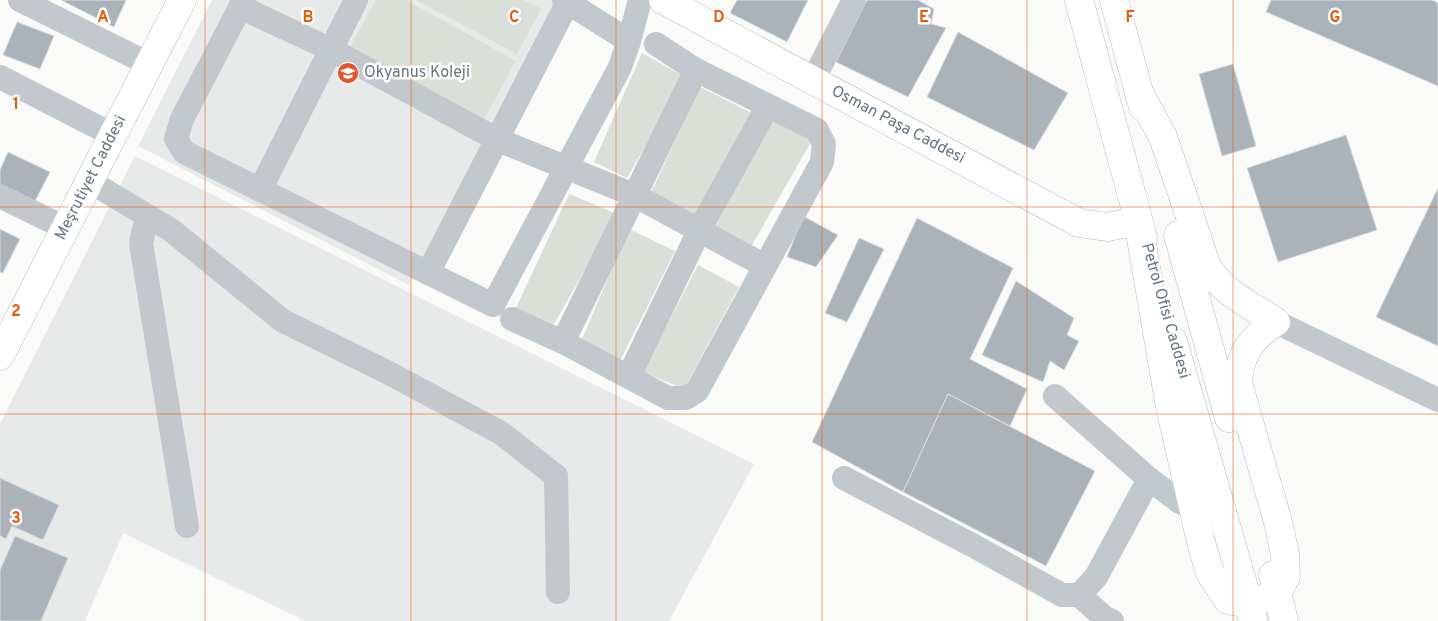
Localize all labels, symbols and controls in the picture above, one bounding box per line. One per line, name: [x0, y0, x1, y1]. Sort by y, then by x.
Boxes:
text: A: [97, 8, 109, 28]
text: B: [302, 8, 314, 28]
text: C: [509, 8, 519, 28]
text: D: [713, 8, 725, 28]
text: E: [919, 8, 929, 28]
text: F: [1125, 8, 1135, 28]
text: G: [1330, 8, 1340, 28]
school or university icon: Okyanus Koleji: [336, 61, 360, 85]
place label: Okyanus Koleji: [364, 63, 470, 83]
street label: Osman Paşa Caddesi: [828, 81, 968, 169]
text: 1: [13, 95, 19, 115]
street label: Meşrutiyet Caddesi: [51, 112, 131, 244]
street label: Petrol Ofisi Caddesi: [1136, 241, 1194, 381]
text: 2: [11, 302, 21, 322]
text: 3: [11, 509, 21, 529]

